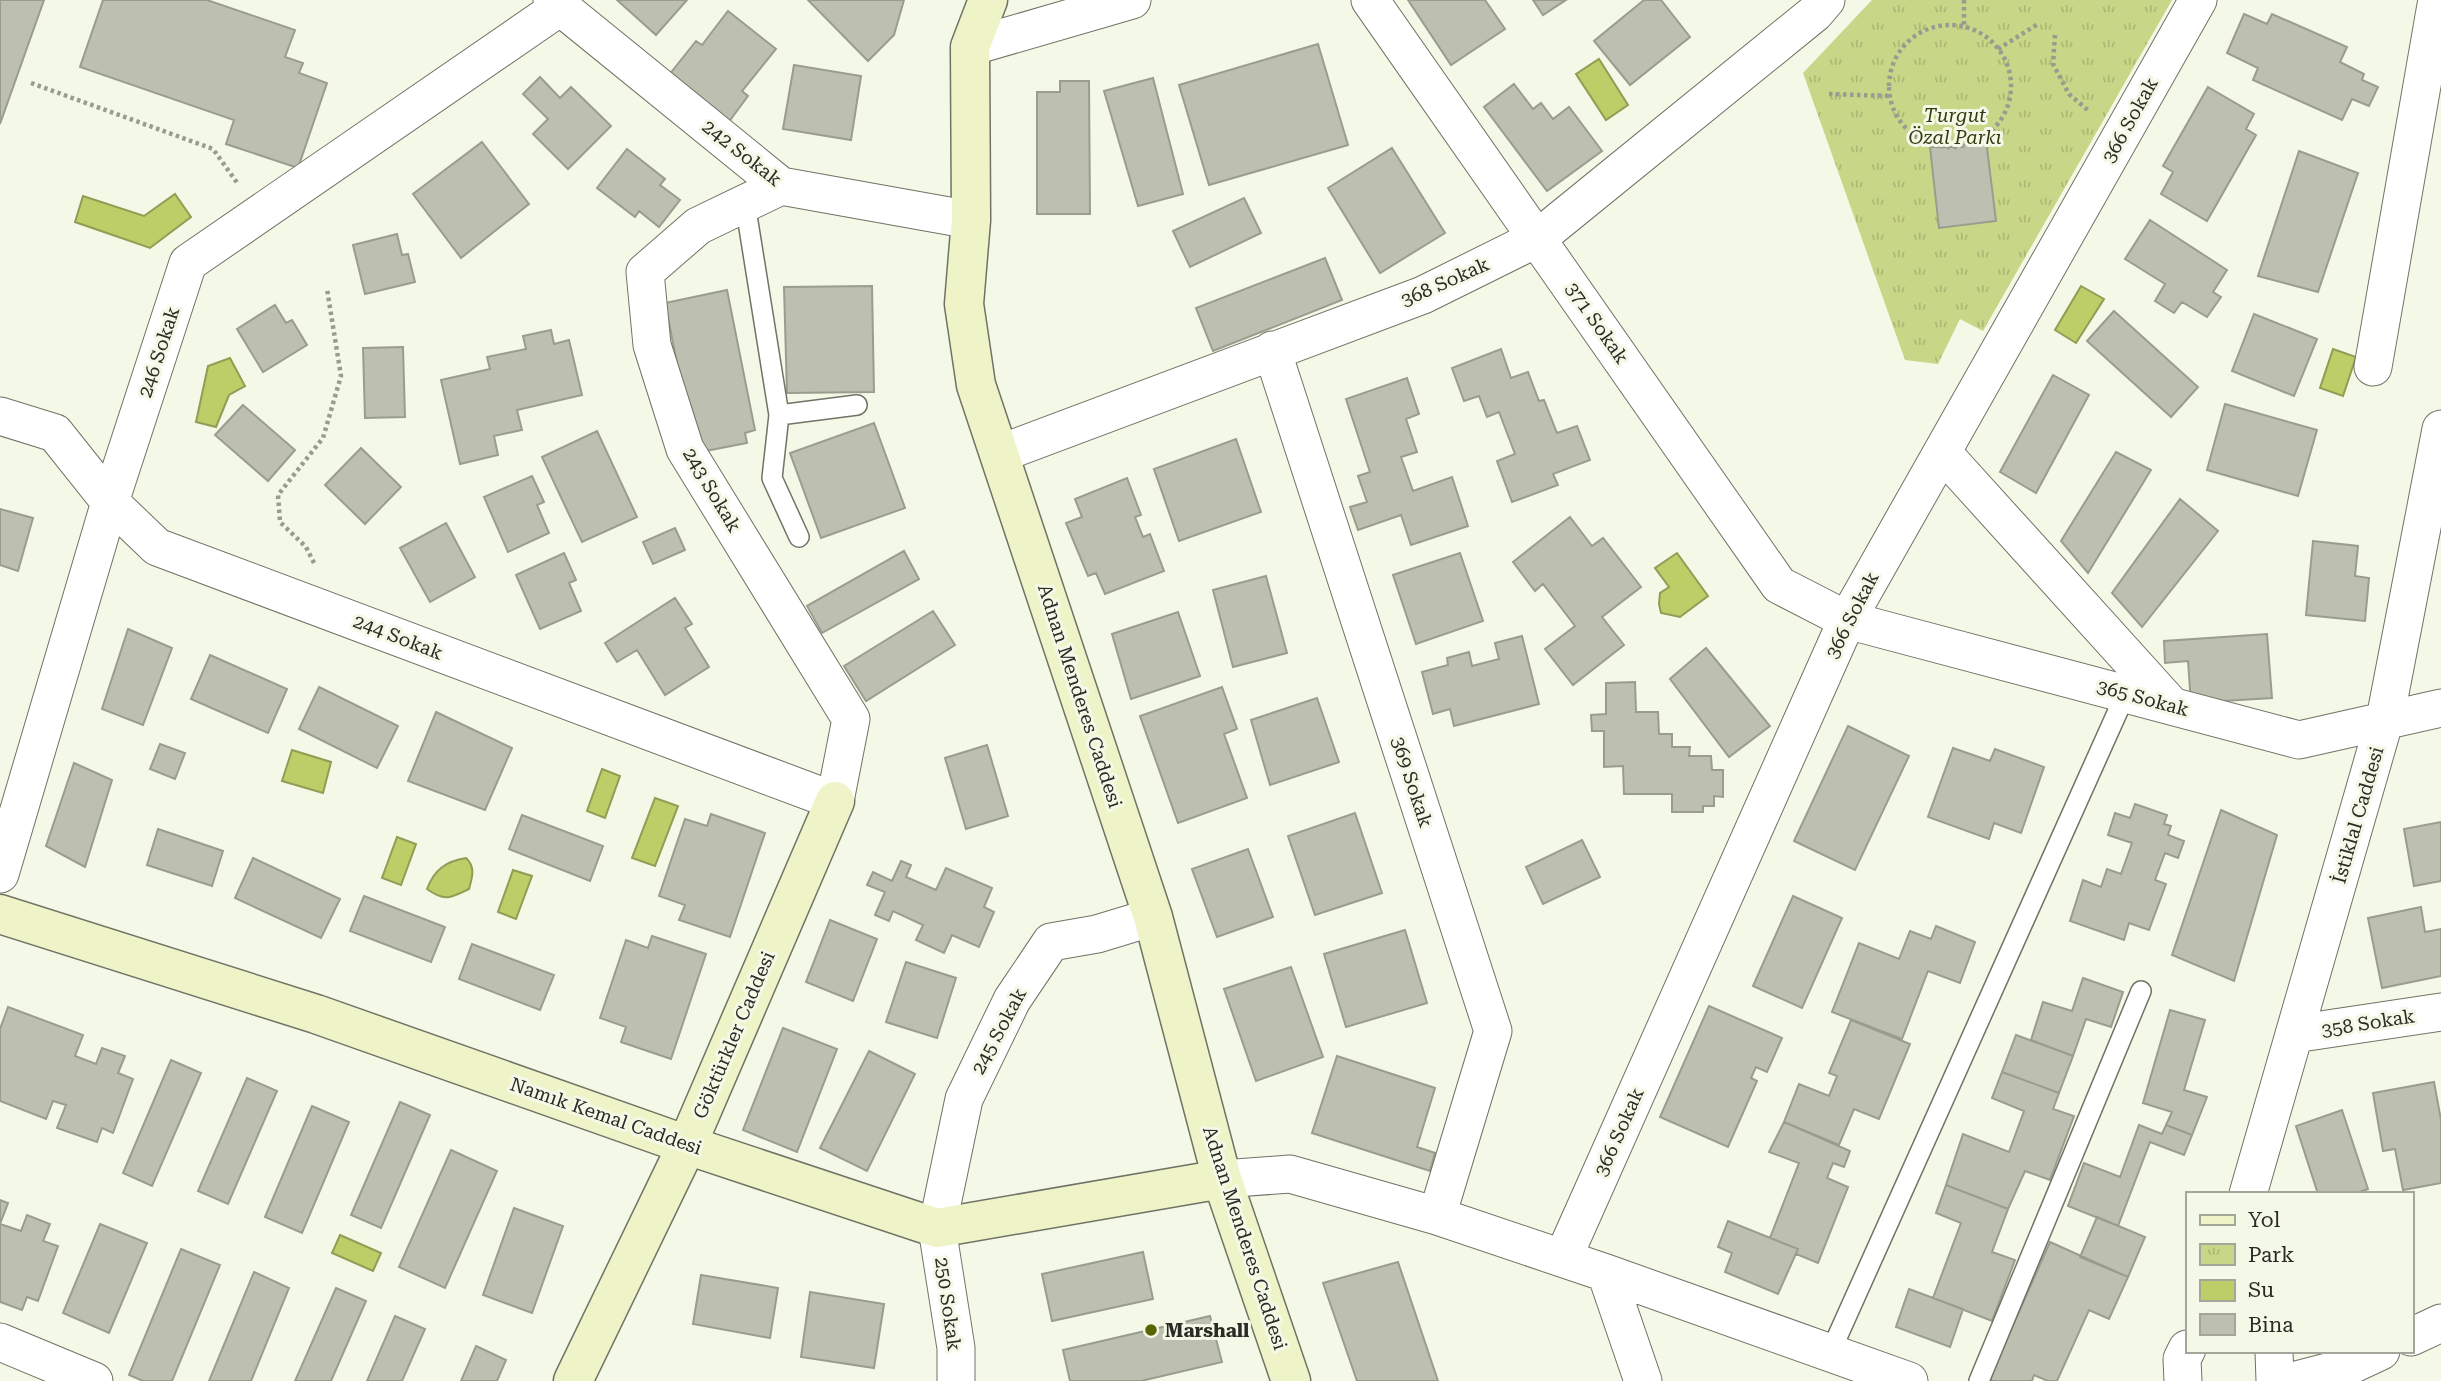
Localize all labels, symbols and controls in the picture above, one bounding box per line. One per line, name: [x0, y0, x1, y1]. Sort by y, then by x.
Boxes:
street label: 366 Sokak: [2097, 73, 2163, 167]
park label: Turgut Özal Parkı: [1908, 104, 2002, 149]
street label: 242 Sokak: [698, 115, 786, 191]
street label: 368 Sokak: [1397, 252, 1493, 312]
street label: 371 Sokak: [1561, 278, 1633, 368]
street label: 246 Sokak: [134, 304, 184, 400]
street label: 243 Sokak: [678, 444, 746, 536]
street label: 366 Sokak: [1820, 568, 1884, 662]
street label: Adnan Menderes Caddesi: [1033, 581, 1127, 811]
street label: 244 Sokak: [350, 609, 446, 665]
street label: 365 Sokak: [2095, 675, 2191, 721]
street label: 369 Sokak: [1387, 734, 1437, 830]
street label: İstiklal Caddesi: [2327, 744, 2389, 886]
street label: Göktürkler Caddesi: [688, 948, 780, 1122]
street label: 245 Sokak: [967, 984, 1031, 1078]
street label: 358 Sokak: [2320, 1004, 2416, 1042]
street label: Namık Kemal Caddesi: [507, 1072, 705, 1160]
street label: 366 Sokak: [1589, 1084, 1649, 1180]
street label: Adnan Menderes Caddesi: [1198, 1123, 1292, 1353]
legend: [2186, 1192, 2413, 1353]
text: Yol: [2248, 1208, 2281, 1232]
text: Park: [2248, 1243, 2294, 1267]
street label: 250 Sokak: [930, 1256, 966, 1352]
text: Su: [2248, 1278, 2274, 1302]
text: Bina: [2248, 1313, 2294, 1337]
place label: Marshall: [1165, 1319, 1249, 1342]
marker: Marshall: [1143, 1322, 1159, 1338]

